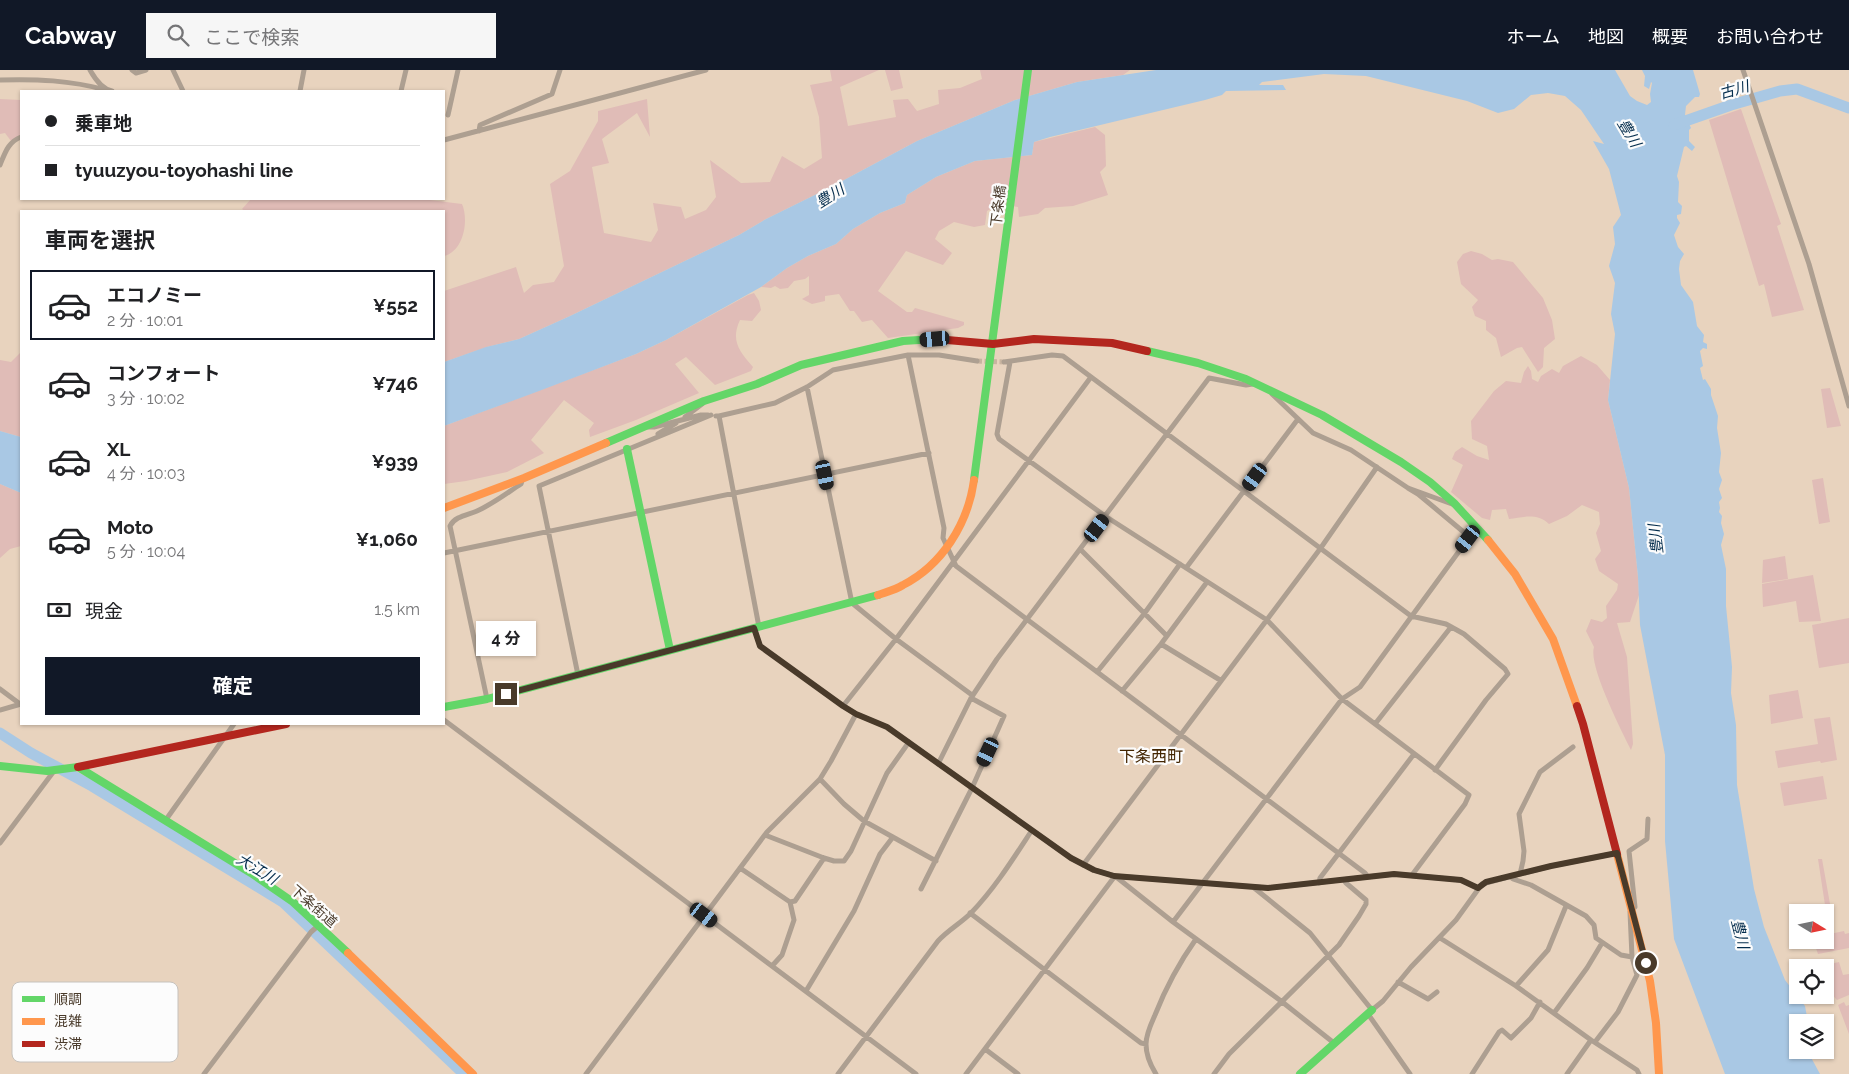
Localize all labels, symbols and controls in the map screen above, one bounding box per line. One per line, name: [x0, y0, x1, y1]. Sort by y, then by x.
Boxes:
search box: [146, 13, 496, 58]
text: Cabway: [25, 21, 116, 50]
icon: search: [164, 21, 192, 49]
text: ここで検索: [204, 26, 299, 48]
text: ホーム: [1507, 26, 1560, 47]
text: 地図: [1588, 26, 1624, 47]
text: 概要: [1652, 26, 1688, 47]
text: お問い合わせ: [1716, 26, 1824, 47]
water label: 古川: [1717, 77, 1753, 103]
text: 乗車地: [75, 112, 132, 134]
water label: 豊川: [1614, 116, 1645, 152]
text: tyuuzyou-toyohashi line: [75, 159, 293, 181]
water label: 豊川: [813, 179, 849, 212]
street label: 下条橋: [988, 184, 1008, 228]
text: 車両を選択: [45, 227, 155, 253]
icon: car: [47, 283, 92, 328]
text: エコノミー: [107, 284, 202, 306]
text: ¥552: [373, 294, 418, 316]
text: 2 分 · 10:01: [107, 311, 183, 330]
car: [919, 330, 950, 348]
icon: car: [47, 361, 92, 406]
text: コンフォート: [107, 362, 220, 384]
text: ¥746: [372, 372, 418, 394]
text: 3 分 · 10:02: [107, 389, 185, 408]
text: XL: [107, 438, 130, 460]
icon: car: [47, 439, 92, 484]
text: ¥939: [371, 450, 418, 472]
car: [814, 459, 835, 491]
car: [1240, 460, 1269, 494]
text: 4 分 · 10:03: [107, 464, 185, 483]
car: [1081, 512, 1112, 544]
text: Moto: [107, 516, 153, 538]
icon: car: [47, 517, 92, 562]
water label: 豊川: [1645, 521, 1667, 555]
car: [1452, 523, 1483, 555]
text: ¥1,060: [356, 528, 418, 550]
text: 5 分 · 10:04: [107, 542, 185, 561]
icon: cash: [45, 596, 73, 624]
text: 現金: [85, 600, 123, 622]
text: 1.5 km: [374, 600, 420, 619]
callout: 4 分: [476, 622, 536, 656]
text: 4 分: [492, 629, 520, 648]
button: 確定: [45, 657, 420, 715]
route end: [495, 683, 517, 705]
car: [974, 735, 1001, 769]
district label: 下条西町: [1119, 747, 1183, 766]
water label: 大江川: [233, 850, 283, 889]
street label: 下条街道: [288, 882, 340, 930]
car: [687, 900, 720, 930]
north arrow: [1789, 904, 1834, 949]
map controls: [1789, 904, 1834, 1059]
water label: 豊川: [1728, 917, 1753, 953]
route start: [1635, 952, 1657, 974]
button: locate: [1789, 959, 1834, 1004]
legend: [12, 982, 178, 1062]
text: 順調: [54, 991, 82, 1007]
text: 混雑: [54, 1013, 82, 1029]
button: layers: [1789, 1014, 1834, 1059]
text: 渋滞: [54, 1036, 82, 1052]

